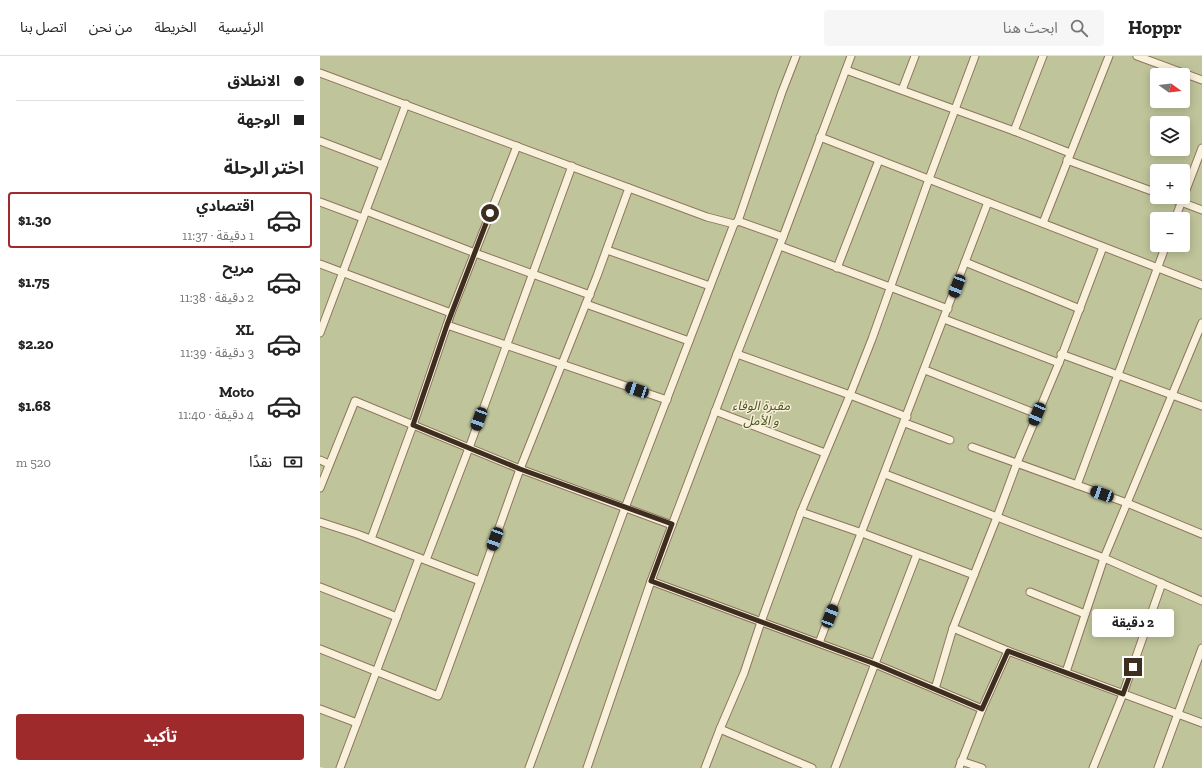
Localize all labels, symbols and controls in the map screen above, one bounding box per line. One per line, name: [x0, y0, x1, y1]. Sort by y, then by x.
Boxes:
search box: [824, 10, 1104, 46]
text: Hoppr: [1128, 16, 1182, 39]
icon: search: [1068, 17, 1090, 39]
text: اتصل بنا: [20, 19, 67, 36]
text: من نحن: [89, 19, 133, 36]
text: الخريطة: [155, 19, 196, 36]
text: الرئيسية: [218, 19, 263, 36]
text: ابحث هنا: [1003, 19, 1058, 37]
north arrow: [1150, 68, 1190, 108]
map controls: [1150, 68, 1190, 252]
text: الانطلاق: [228, 72, 280, 90]
text: الوجهة: [237, 111, 280, 129]
button: layers: [1150, 116, 1190, 156]
text: اختر الرحلة: [224, 157, 304, 179]
button: +: [1150, 164, 1190, 204]
text: اقتصادي: [196, 197, 254, 215]
icon: car: [266, 202, 302, 238]
route start: [481, 204, 499, 222]
text: $1.30: [18, 211, 51, 229]
button: −: [1150, 212, 1190, 252]
text: 1 دقيقة · 11:37: [182, 228, 254, 243]
text: مريح: [222, 259, 254, 277]
icon: car: [266, 264, 302, 300]
text: $1.75: [18, 273, 50, 291]
car: [947, 273, 967, 299]
text: 2 دقيقة · 11:38: [180, 290, 254, 305]
text: XL: [236, 321, 254, 339]
icon: car: [266, 326, 302, 362]
text: $2.20: [18, 335, 54, 353]
text: 3 دقيقة · 11:39: [180, 345, 254, 360]
car: [624, 380, 650, 400]
text: Moto: [219, 383, 254, 401]
icon: car: [266, 388, 302, 424]
text: $1.68: [18, 397, 51, 415]
park label: مقبرة الوفاء و الأمل: [732, 398, 790, 429]
car: [1027, 401, 1047, 427]
car: [469, 406, 489, 432]
text: 4 دقيقة · 11:40: [178, 407, 254, 422]
icon: cash: [282, 451, 304, 473]
text: نقدًا: [249, 453, 272, 471]
text: 520 m: [16, 455, 51, 470]
car: [1089, 484, 1115, 504]
car: [485, 526, 505, 552]
car: [820, 603, 840, 629]
callout: 2 دقيقة: [1092, 609, 1174, 637]
text: 2 دقيقة: [1112, 615, 1154, 630]
route end: [1124, 658, 1142, 676]
button: تأكيد: [16, 714, 304, 760]

